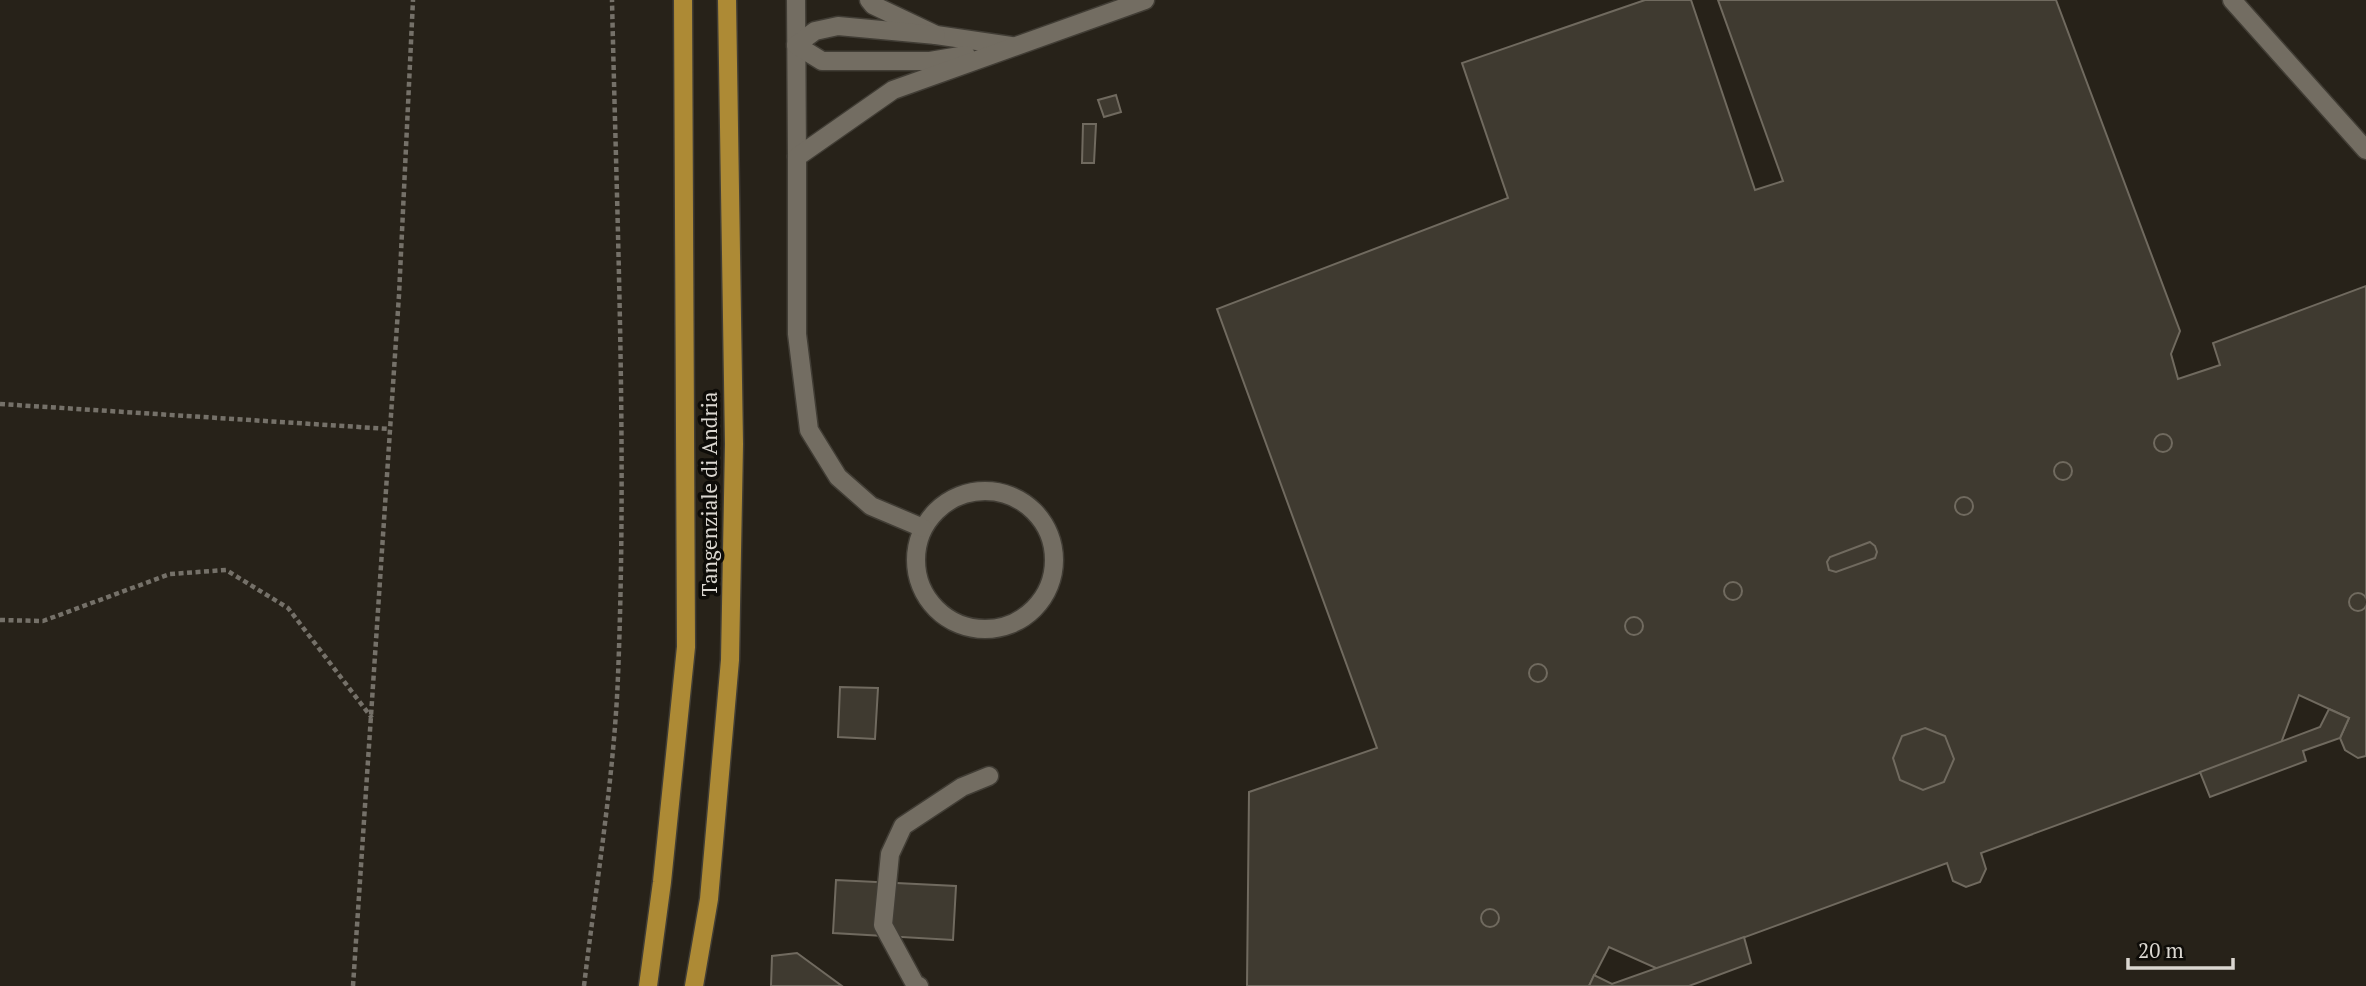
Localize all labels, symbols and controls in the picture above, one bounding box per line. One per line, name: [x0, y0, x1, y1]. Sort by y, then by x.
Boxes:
street label: Tangenziale di Andria: [695, 391, 723, 596]
scale bar: [2128, 926, 2233, 970]
text: 20 m: [2138, 936, 2184, 964]

